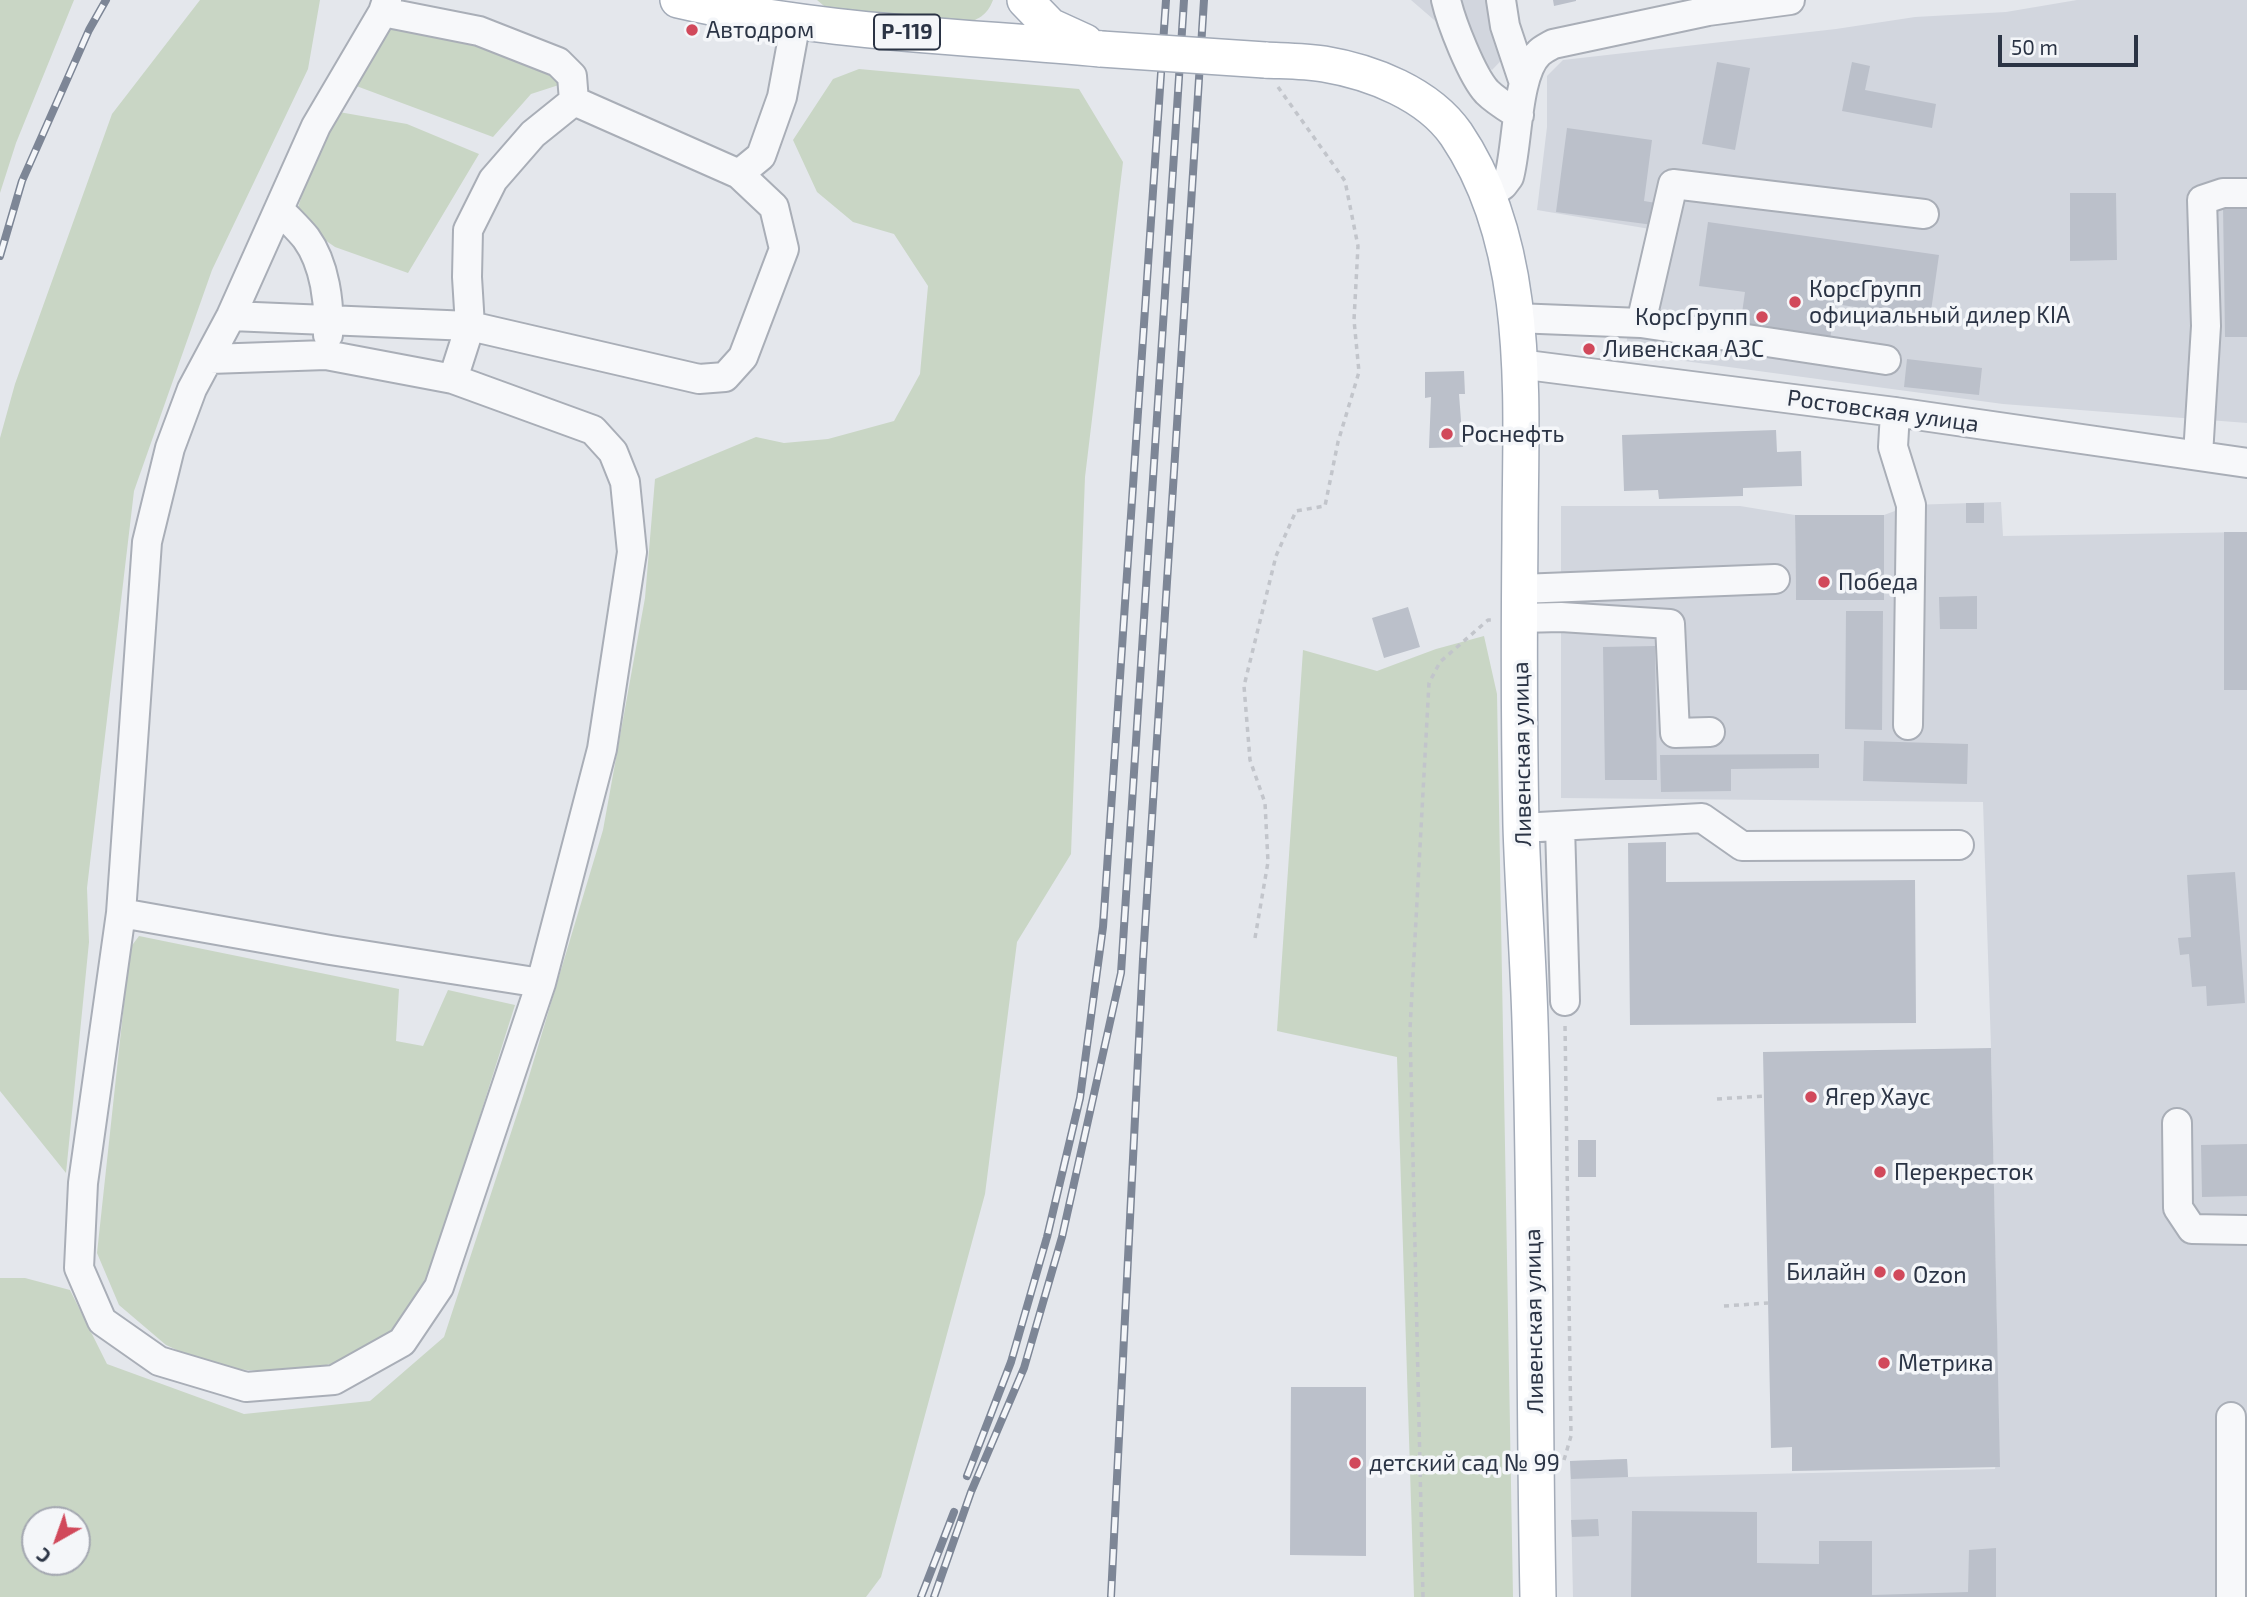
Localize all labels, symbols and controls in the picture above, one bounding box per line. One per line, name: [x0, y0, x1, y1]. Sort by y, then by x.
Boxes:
road number: Р-119: [874, 14, 940, 50]
place label: Автодром: [706, 16, 814, 44]
scale bar: [2002, 21, 2142, 65]
marker: Автодром: [684, 22, 700, 38]
text: 50 m: [2011, 34, 2058, 59]
place label: КорсГрупп официальный дилер KIA: [1809, 275, 2070, 329]
marker: КорсГрупп официальный дилер KIA: [1787, 294, 1803, 310]
place label: КорсГрупп: [1635, 303, 1748, 331]
marker: КорсГрупп: [1754, 309, 1770, 325]
place label: Ливенская АЗС: [1603, 335, 1764, 363]
marker: Ливенская АЗС: [1581, 341, 1597, 357]
street label: Ростовская улица: [1785, 384, 1981, 438]
place label: Роснефть: [1461, 420, 1564, 448]
marker: Роснефть: [1439, 426, 1455, 442]
place label: Победа: [1838, 568, 1918, 596]
marker: Победа: [1816, 574, 1832, 590]
street label: Ливенская улица: [1507, 661, 1537, 847]
place label: Ягер Хаус: [1825, 1083, 1931, 1111]
marker: Ягер Хаус: [1803, 1089, 1819, 1105]
place label: Перекресток: [1894, 1158, 2034, 1186]
marker: Перекресток: [1872, 1164, 1888, 1180]
street label: Ливенская улица: [1519, 1228, 1549, 1414]
place label: Билайн: [1786, 1258, 1866, 1286]
place label: Ozon: [1913, 1261, 1966, 1289]
marker: Билайн: [1872, 1264, 1888, 1280]
marker: Ozon: [1891, 1267, 1907, 1283]
place label: Метрика: [1898, 1349, 1993, 1377]
marker: Метрика: [1876, 1355, 1892, 1371]
place label: детский сад № 99: [1369, 1449, 1560, 1477]
marker: детский сад № 99: [1347, 1455, 1363, 1471]
north arrow: [21, 1506, 91, 1576]
text: С: [32, 1544, 55, 1568]

